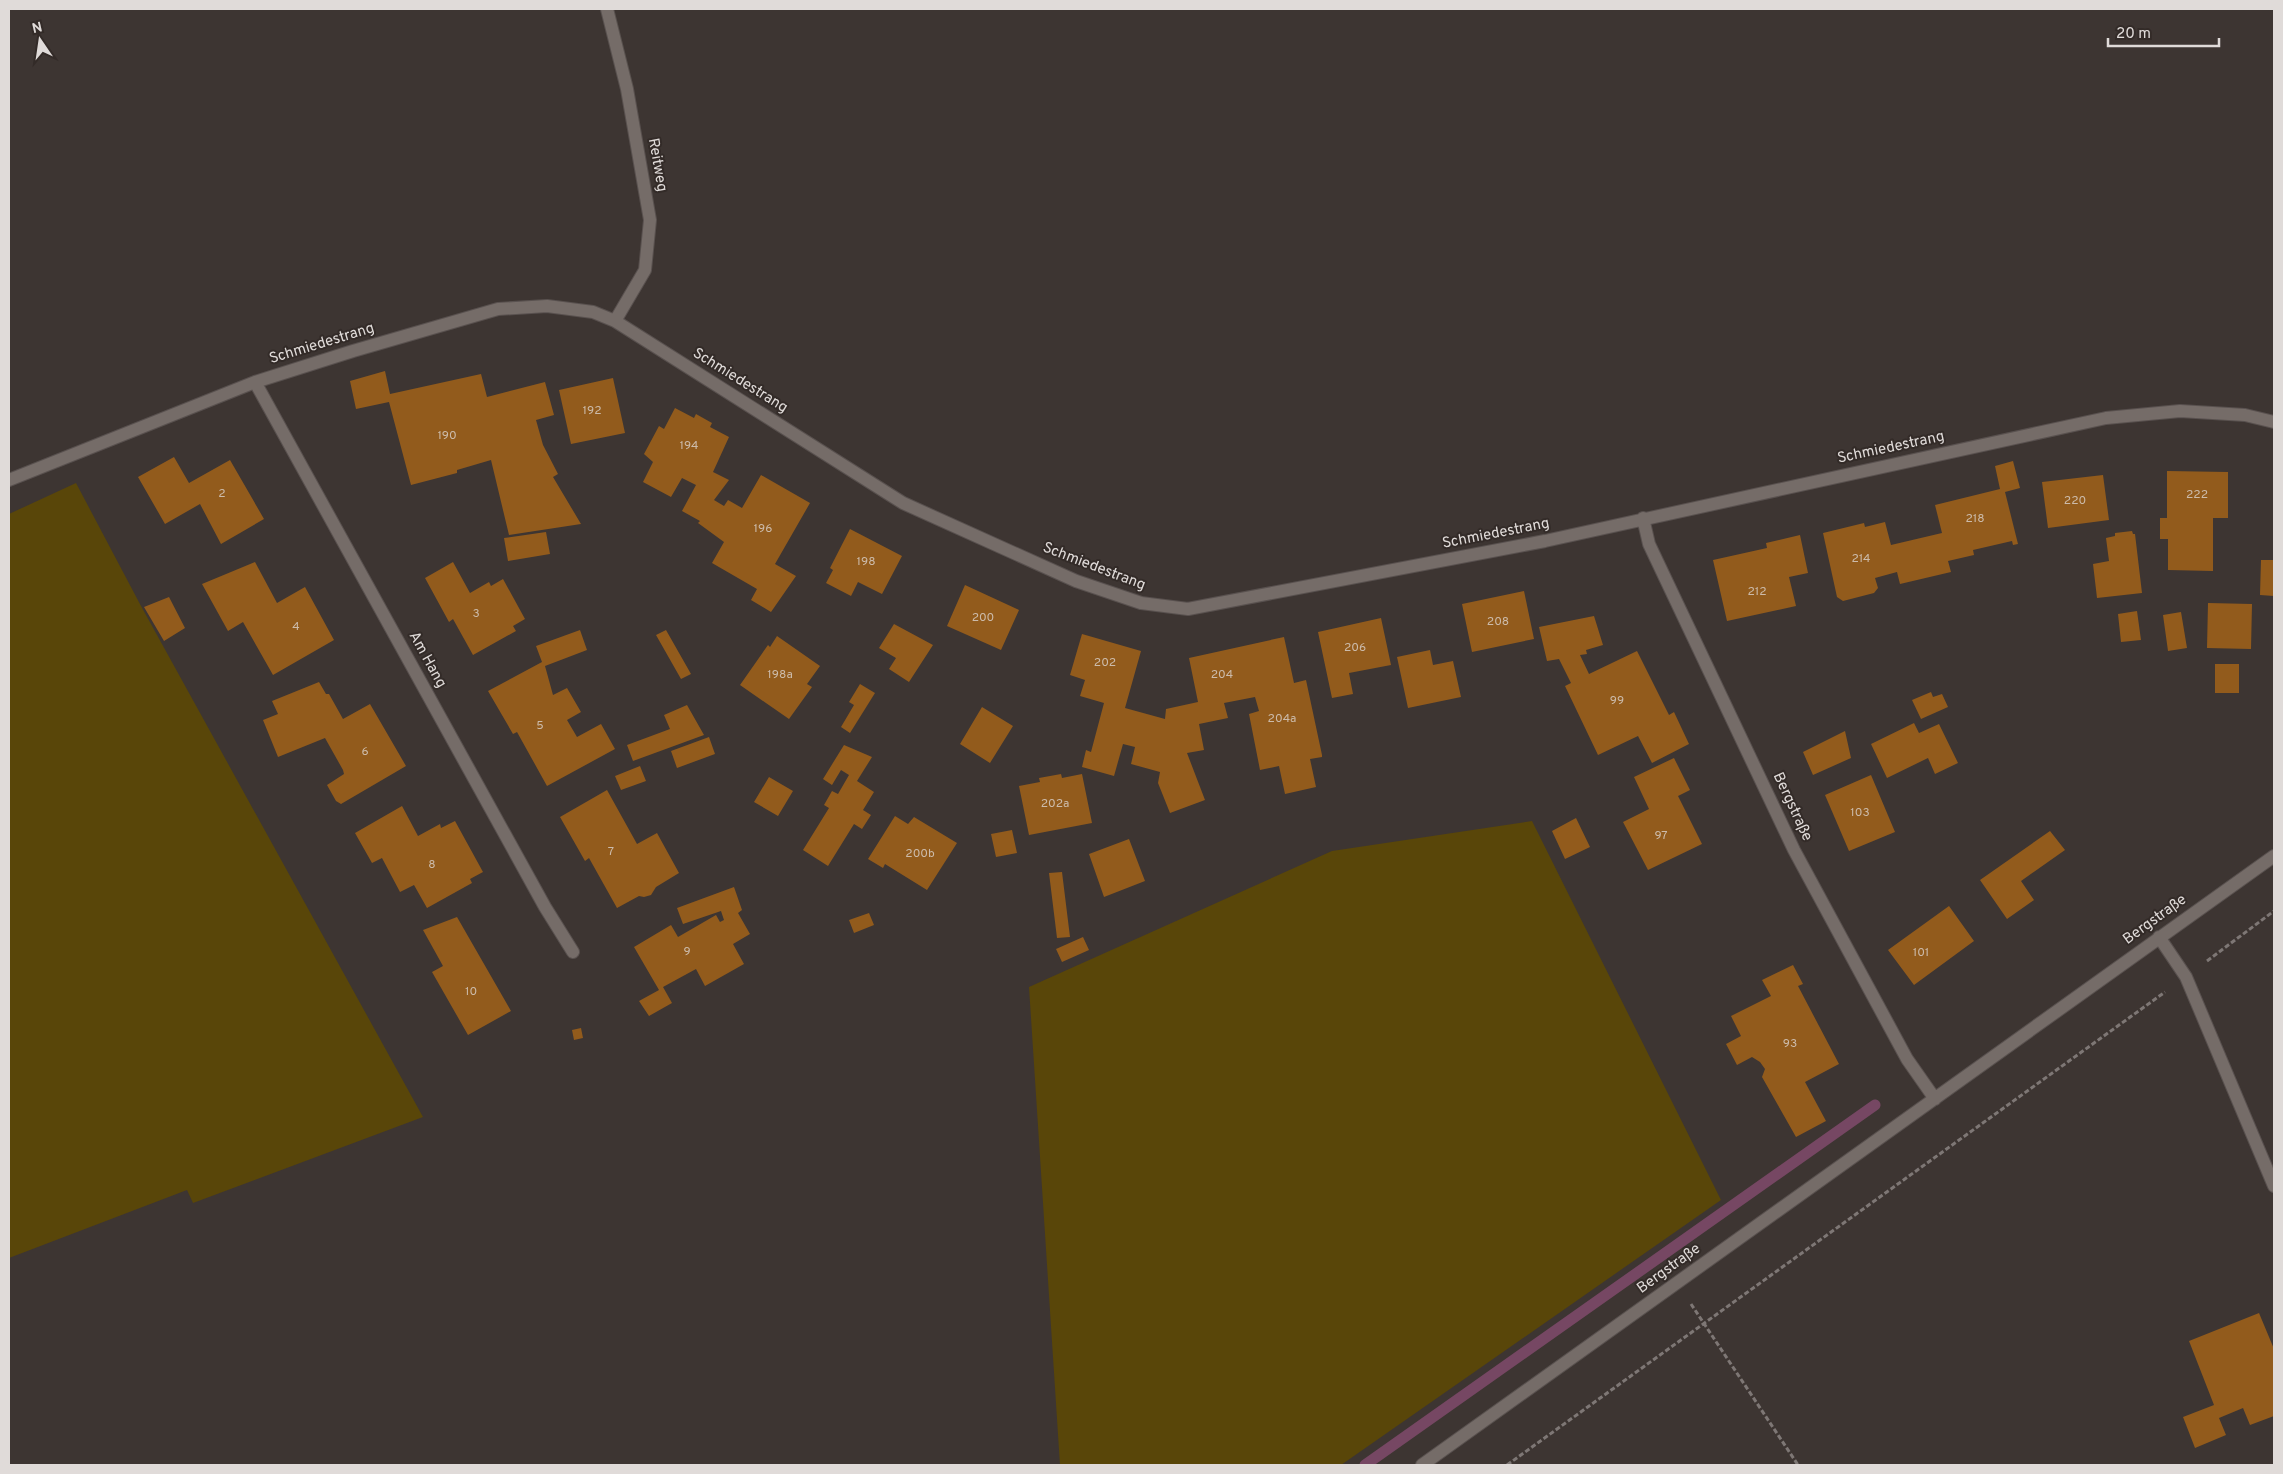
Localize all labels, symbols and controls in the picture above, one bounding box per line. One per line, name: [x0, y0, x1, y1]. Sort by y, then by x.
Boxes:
north arrow: [15, 15, 65, 65]
scale bar: [2108, 15, 2219, 47]
text: N: [31, 19, 44, 38]
text: 20 m: [2116, 25, 2151, 44]
street label: Reitweg: [643, 137, 671, 193]
street label: Schmiedestrang: [267, 319, 377, 369]
street label: Schmiedestrang: [689, 344, 791, 418]
house number: 192: [583, 403, 601, 419]
street label: Schmiedestrang: [1836, 427, 1946, 469]
house number: 190: [437, 428, 457, 444]
house number: 194: [679, 438, 699, 454]
house number: 2: [218, 486, 226, 502]
house number: 222: [2186, 487, 2208, 503]
house number: 220: [2064, 493, 2086, 509]
house number: 218: [1965, 511, 1985, 527]
street label: Schmiedestrang: [1441, 514, 1551, 554]
house number: 196: [754, 521, 772, 537]
street label: Schmiedestrang: [1040, 539, 1148, 595]
house number: 214: [1851, 551, 1871, 567]
house number: 198: [857, 554, 875, 570]
house number: 212: [1747, 584, 1767, 600]
house number: 3: [472, 606, 480, 622]
house number: 200: [972, 610, 994, 626]
house number: 208: [1487, 614, 1509, 630]
house number: 4: [292, 619, 300, 635]
street label: Am Hang: [404, 628, 450, 692]
house number: 206: [1344, 640, 1366, 656]
house number: 202: [1094, 655, 1116, 671]
house number: 198a: [767, 667, 793, 683]
house number: 204: [1211, 667, 1233, 683]
house number: 99: [1610, 693, 1624, 709]
house number: 204a: [1268, 711, 1296, 727]
house number: 5: [536, 718, 544, 734]
house number: 6: [361, 744, 369, 760]
street label: Bergstraße: [1768, 770, 1816, 844]
house number: 202a: [1041, 796, 1069, 812]
house number: 103: [1850, 805, 1870, 821]
house number: 97: [1654, 828, 1668, 844]
house number: 7: [608, 844, 614, 860]
house number: 200b: [905, 846, 935, 862]
house number: 8: [428, 857, 436, 873]
street label: Bergstraße: [2120, 891, 2190, 949]
house number: 9: [683, 944, 691, 960]
house number: 101: [1913, 945, 1929, 961]
house number: 10: [465, 984, 477, 1000]
house number: 93: [1783, 1036, 1797, 1052]
street label: Bergstraße: [1634, 1240, 1704, 1298]

